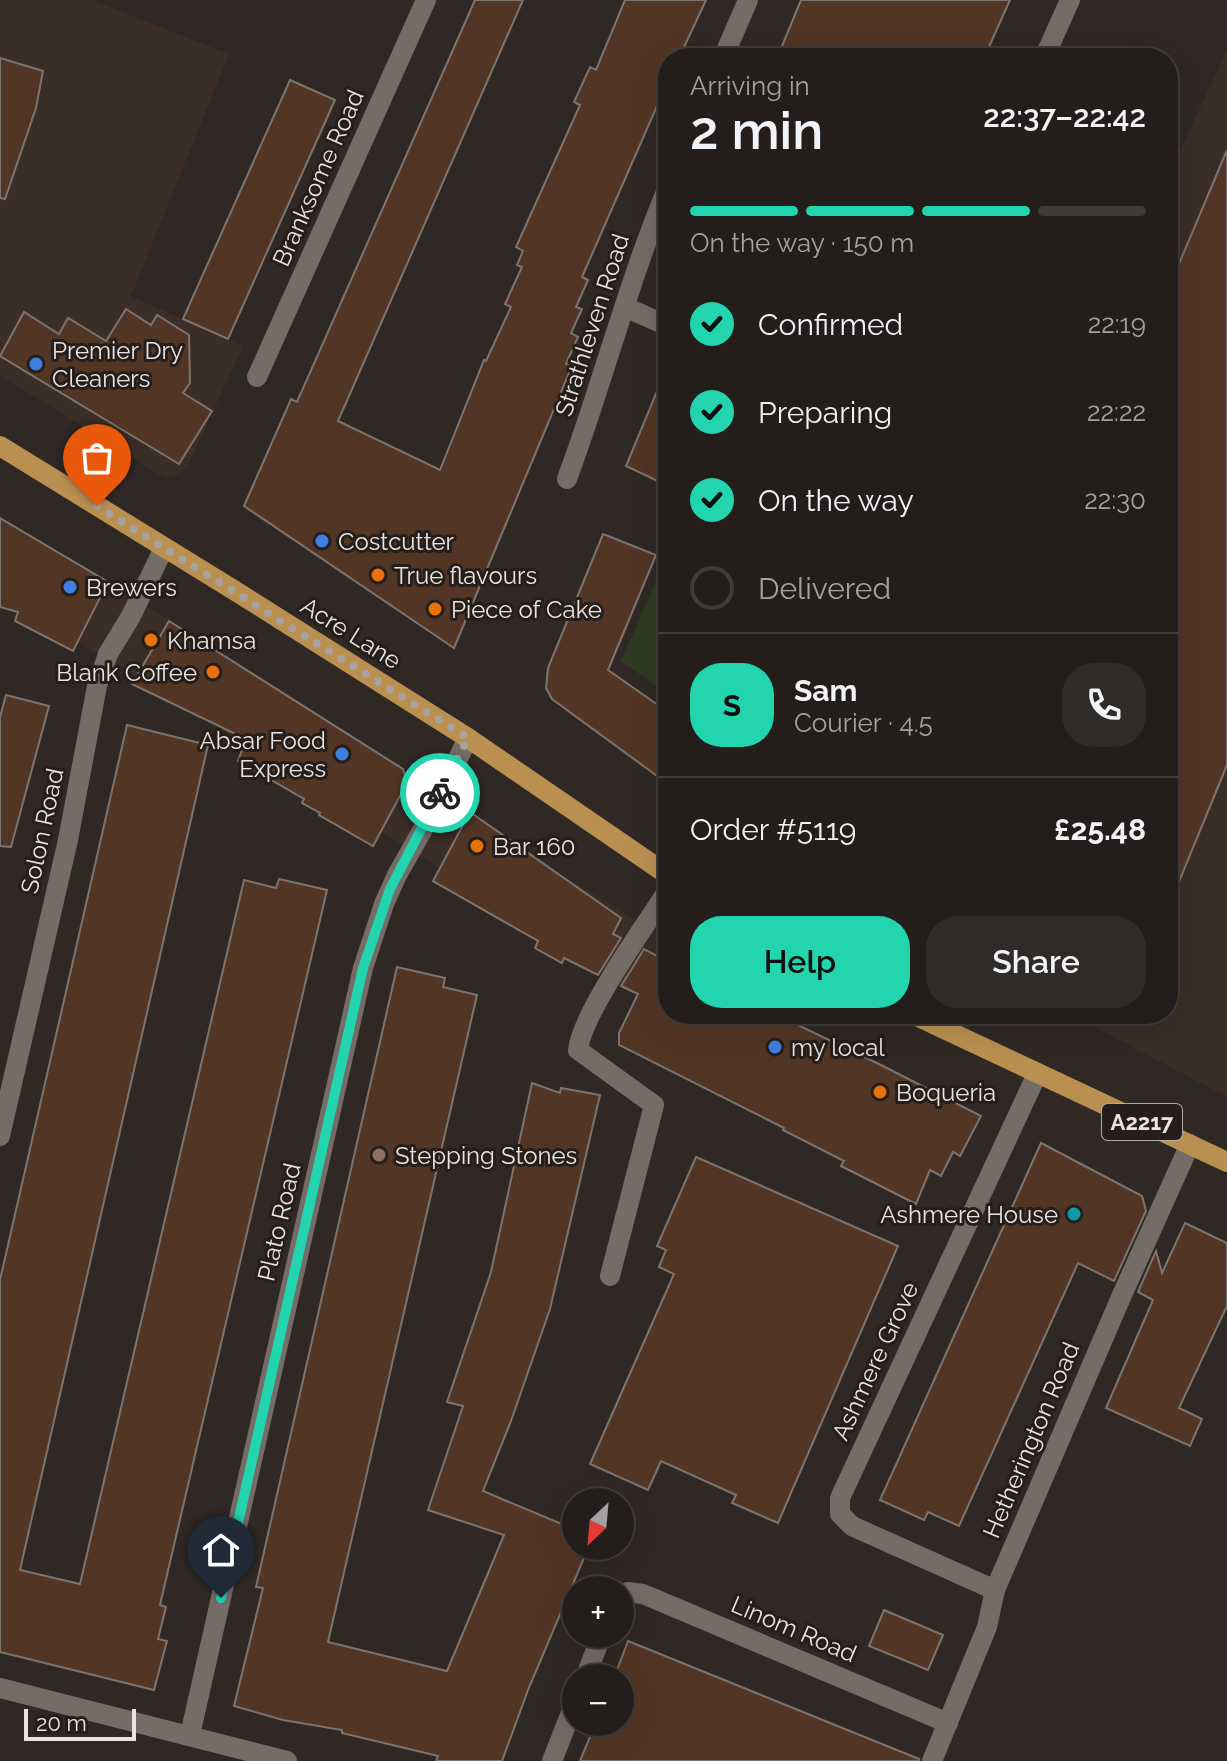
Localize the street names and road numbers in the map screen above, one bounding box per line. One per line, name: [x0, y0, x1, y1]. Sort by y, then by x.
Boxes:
street label: Branksome Road: [266, 85, 370, 271]
street label: Strathleven Road: [549, 230, 635, 420]
street label: Acre Lane: [296, 591, 406, 675]
street label: Solon Road: [15, 766, 69, 896]
road number: A2217: [1102, 1104, 1182, 1140]
street label: Plato Road: [251, 1160, 307, 1284]
street label: Ashmere Grove: [826, 1277, 924, 1445]
street label: Hetherington Road: [977, 1338, 1085, 1542]
street label: Linom Road: [727, 1590, 861, 1668]

